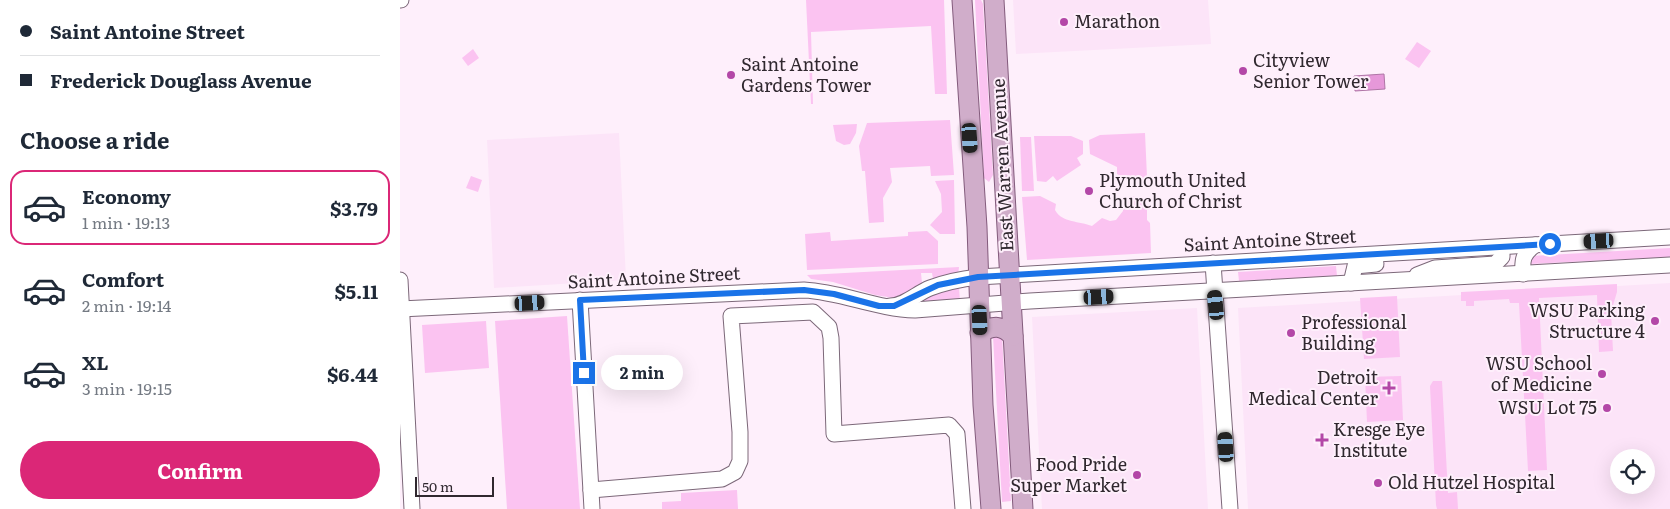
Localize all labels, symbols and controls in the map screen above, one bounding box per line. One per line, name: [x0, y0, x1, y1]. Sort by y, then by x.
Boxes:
place label: Marathon: [1074, 7, 1160, 34]
marker: Marathon: [1058, 16, 1070, 28]
text: Saint Antoine Street: [50, 17, 245, 45]
place label: Cityview Senior Tower: [1253, 46, 1369, 94]
place label: Saint Antoine Gardens Tower: [741, 50, 872, 98]
marker: Cityview Senior Tower: [1237, 65, 1249, 77]
text: Frederick Douglass Avenue: [50, 66, 312, 94]
marker: Saint Antoine Gardens Tower: [725, 69, 737, 81]
street label: East Warren Avenue: [983, 78, 1020, 252]
text: Choose a ride: [20, 123, 169, 156]
car: [961, 123, 978, 153]
place label: Plymouth United Church of Christ: [1099, 166, 1246, 214]
text: Economy: [82, 182, 171, 210]
icon: car: [22, 185, 67, 230]
marker: Plymouth United Church of Christ: [1083, 185, 1095, 197]
text: $3.79: [330, 194, 378, 222]
text: 1 min · 19:13: [82, 210, 170, 234]
street label: Saint Antoine Street: [1183, 221, 1358, 258]
route start: [1539, 233, 1561, 255]
car: [1583, 233, 1614, 249]
street label: Saint Antoine Street: [567, 258, 742, 295]
text: Comfort: [82, 265, 164, 293]
icon: car: [22, 268, 67, 313]
text: $5.11: [334, 277, 378, 305]
car: [1083, 289, 1114, 305]
car: [1206, 289, 1225, 321]
text: 2 min · 19:14: [82, 293, 171, 317]
car: [514, 295, 545, 311]
place label: WSU Parking Structure 4: [1529, 296, 1646, 344]
car: [971, 305, 988, 335]
place label: Professional Building: [1301, 308, 1407, 356]
marker: WSU Parking Structure 4: [1649, 315, 1661, 327]
marker: Professional Building: [1285, 327, 1297, 339]
text: XL: [82, 348, 109, 376]
place label: WSU School of Medicine: [1485, 349, 1592, 397]
icon: car: [22, 351, 67, 396]
callout: 2 min: [602, 356, 684, 390]
text: $6.44: [327, 360, 378, 388]
text: 2 min: [620, 360, 664, 384]
route end: [573, 362, 595, 384]
place label: Detroit Medical Center: [1248, 363, 1379, 411]
marker: WSU School of Medicine: [1596, 368, 1608, 380]
text: 3 min · 19:15: [82, 376, 172, 400]
marker: Detroit Medical Center: [1382, 381, 1396, 395]
place label: WSU Lot 75: [1498, 393, 1597, 420]
marker: WSU Lot 75: [1601, 402, 1613, 414]
place label: Kresge Eye Institute: [1333, 415, 1425, 463]
car: [1217, 432, 1234, 462]
marker: Kresge Eye Institute: [1315, 433, 1329, 447]
button: Confirm: [20, 441, 380, 499]
map controls: [1610, 449, 1655, 494]
button: locate: [1610, 449, 1655, 494]
place label: Food Pride Super Market: [1010, 450, 1128, 498]
place label: Old Hutzel Hospital: [1388, 468, 1555, 495]
marker: Food Pride Super Market: [1131, 469, 1143, 481]
scale bar: [415, 474, 494, 497]
text: 50 m: [422, 476, 454, 496]
marker: Old Hutzel Hospital: [1372, 477, 1384, 489]

